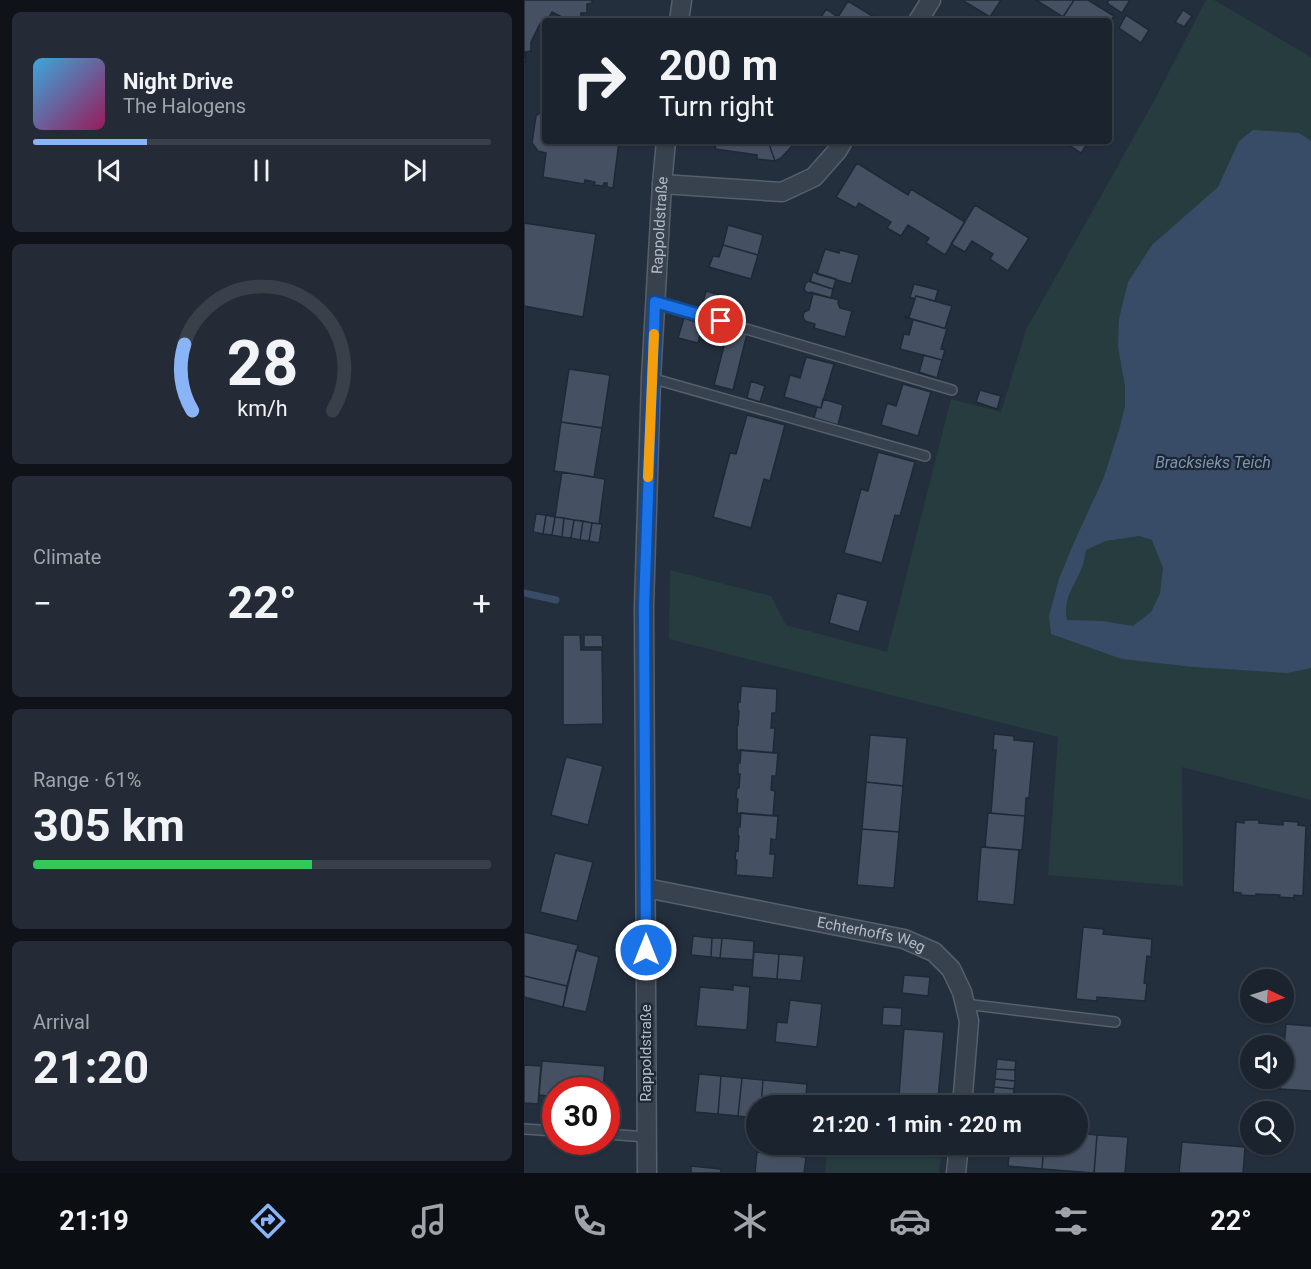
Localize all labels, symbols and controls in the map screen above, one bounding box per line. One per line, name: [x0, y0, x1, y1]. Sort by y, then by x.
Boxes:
text: 200 m: [659, 41, 778, 90]
icon: right: [560, 42, 638, 120]
text: Night Drive: [123, 69, 233, 94]
text: Turn right: [659, 91, 774, 123]
text: The Halogens: [123, 94, 246, 118]
icon: previous: [93, 154, 126, 187]
icon: pause: [245, 154, 278, 187]
icon: next: [398, 154, 431, 187]
street label: Rappoldstraße: [648, 176, 672, 275]
pin: [695, 295, 746, 346]
icon: arrive: [704, 304, 737, 337]
text: 28: [226, 327, 298, 400]
text: km/h: [237, 397, 287, 422]
water label: Bracksieks Teich: [1155, 453, 1271, 472]
text: Climate: [33, 545, 101, 569]
text: 22°: [227, 576, 297, 629]
text: −: [33, 584, 52, 623]
text: +: [472, 584, 491, 623]
text: Range · 61%: [33, 768, 141, 792]
text: 305 km: [33, 799, 185, 852]
street label: Echterhoffs Weg: [816, 913, 928, 956]
position arrow: [614, 918, 678, 982]
north arrow: [1240, 969, 1294, 1023]
map controls: [1240, 969, 1294, 1155]
street label: Rappoldstraße: [637, 1004, 655, 1102]
text: Arrival: [33, 1010, 90, 1034]
button: sound: [1240, 1035, 1294, 1089]
text: 21:20: [33, 1041, 149, 1094]
speed limit sign: 30: [542, 1077, 620, 1155]
button: search: [1240, 1101, 1294, 1155]
text: 21:20 · 1 min · 220 m: [812, 1112, 1022, 1137]
icon: directions: [247, 1200, 289, 1242]
icon: music: [408, 1200, 450, 1242]
icon: phone: [568, 1200, 610, 1242]
icon: climate: [729, 1200, 771, 1242]
icon: car: [889, 1200, 931, 1242]
icon: filters: [1050, 1200, 1092, 1242]
text: 21:19: [59, 1205, 129, 1237]
text: 22°: [1210, 1205, 1252, 1237]

